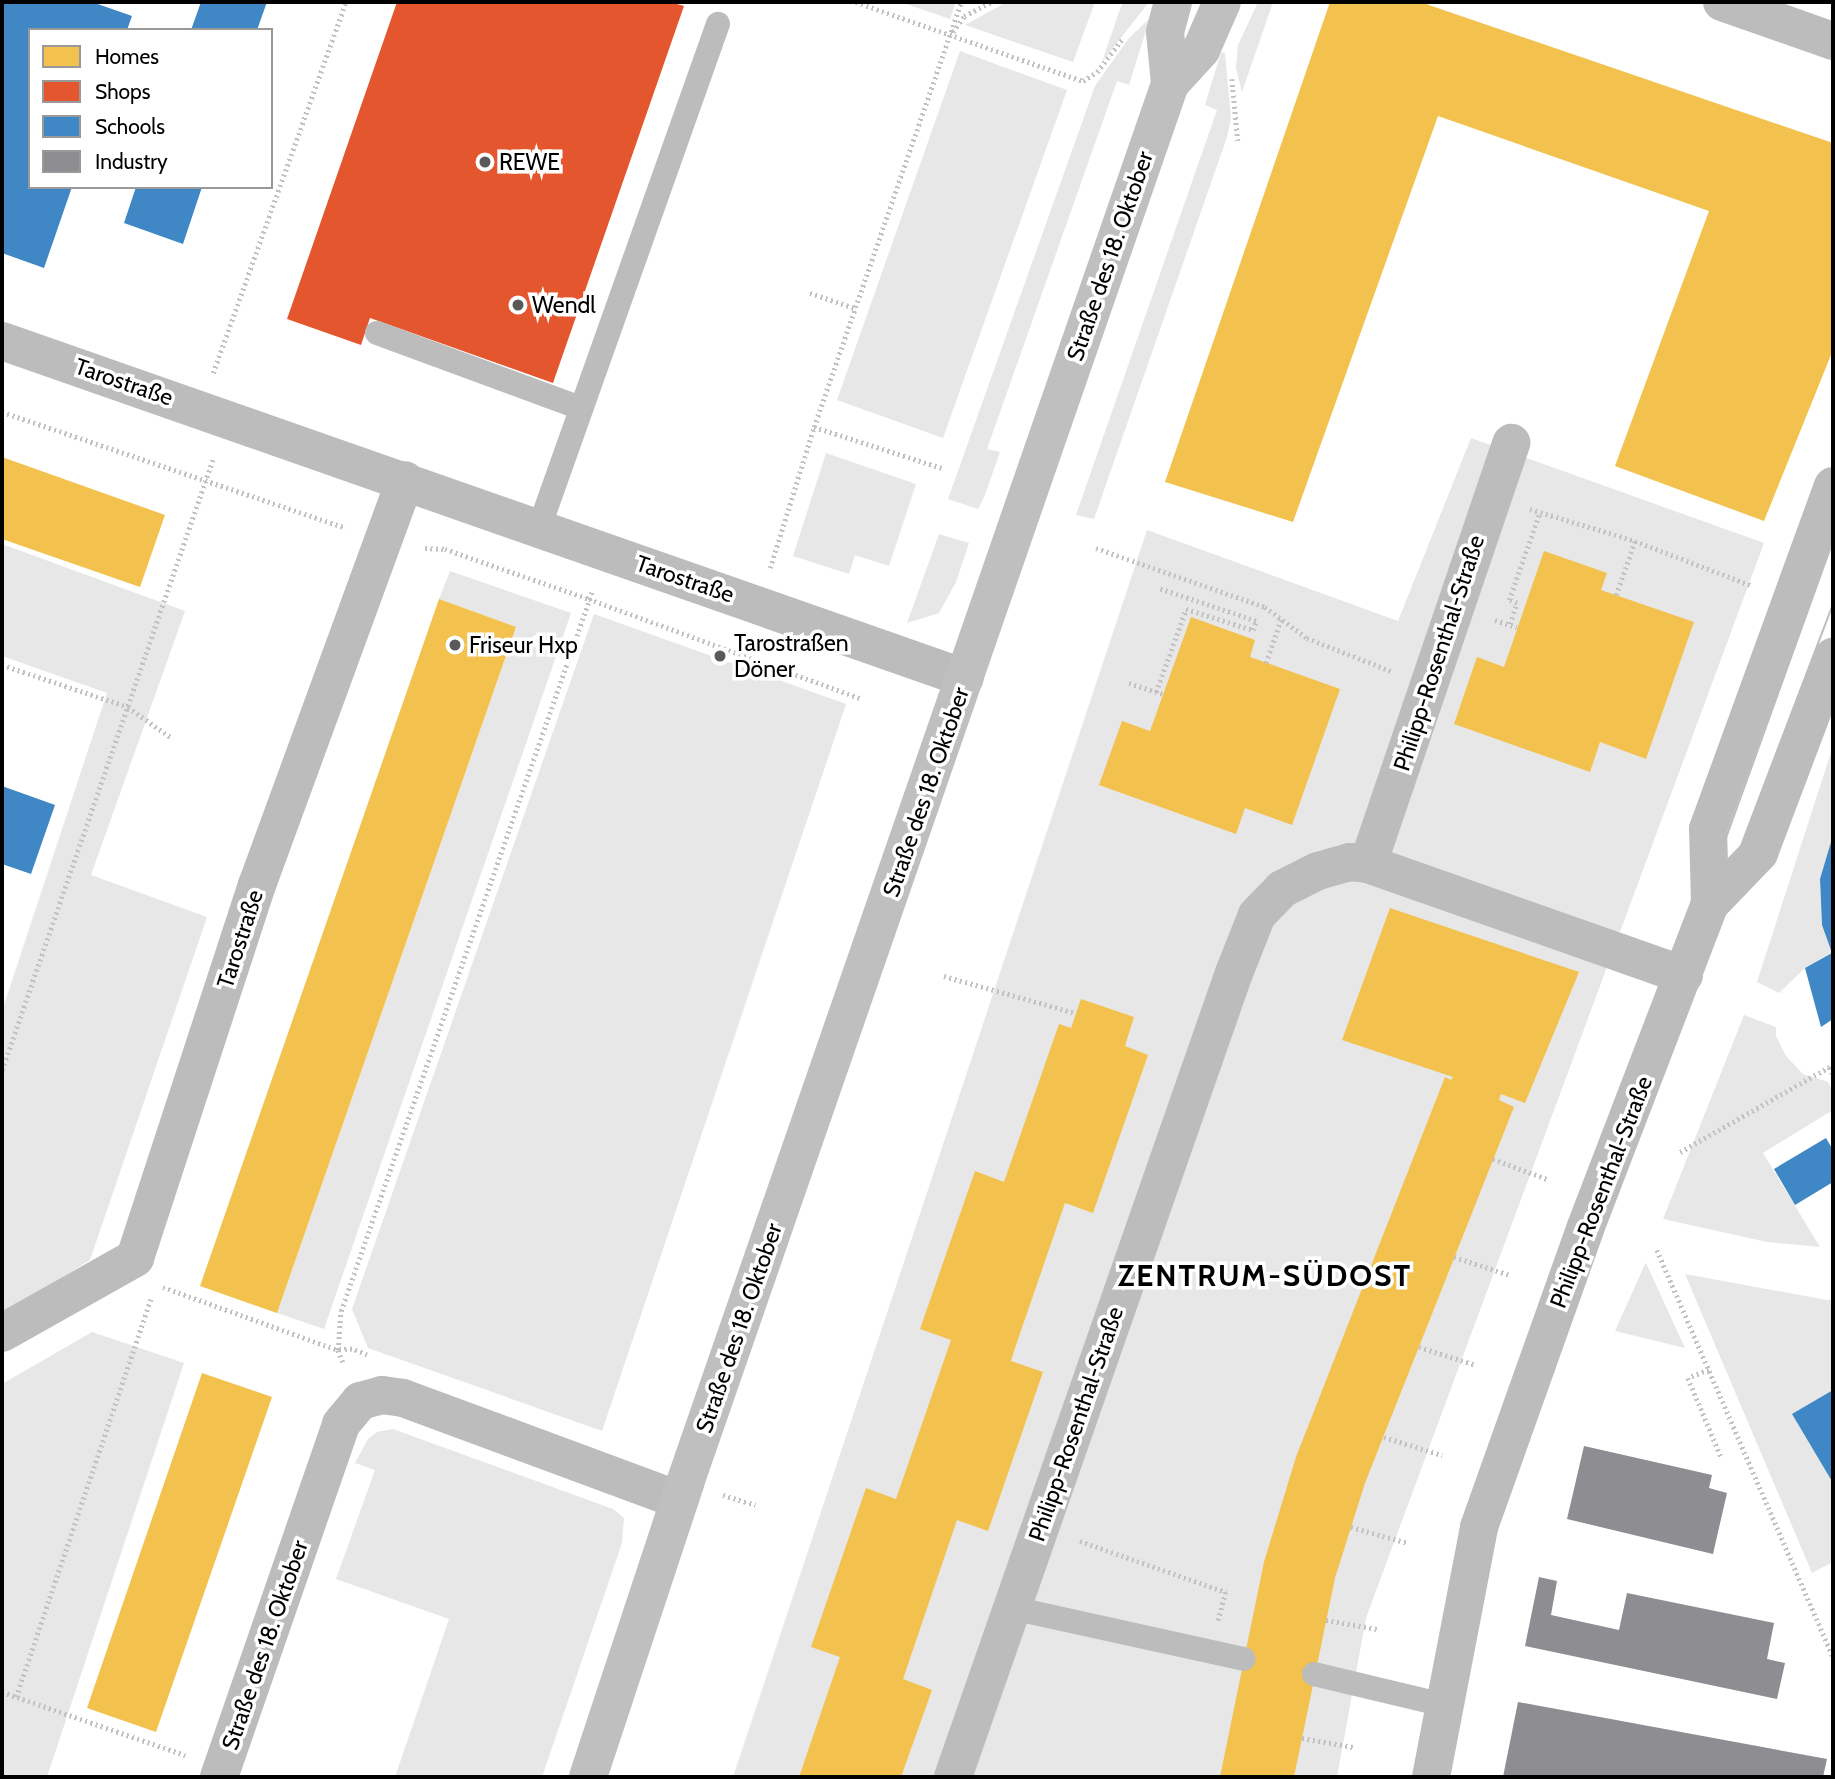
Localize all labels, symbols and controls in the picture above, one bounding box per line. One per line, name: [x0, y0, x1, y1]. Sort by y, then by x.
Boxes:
legend: [28, 28, 273, 189]
text: Homes: [95, 44, 159, 69]
text: Shops: [95, 79, 150, 104]
text: Schools: [95, 114, 165, 139]
place label: REWE: [499, 148, 560, 176]
street label: Straße des 18. Oktober: [1061, 148, 1159, 364]
text: Industry: [95, 149, 168, 174]
marker: REWE: [477, 154, 493, 170]
place label: Wendl: [532, 291, 596, 319]
marker: Wendl: [510, 297, 526, 313]
street label: Tarostraße: [71, 352, 177, 412]
street label: Philipp-Rosenthal-Straße: [1388, 532, 1490, 774]
street label: Tarostraße: [632, 549, 738, 609]
place label: Tarostraßen Döner: [734, 629, 849, 683]
place label: Friseur Hxp: [469, 631, 578, 659]
marker: Friseur Hxp: [447, 637, 463, 653]
marker: Tarostraßen Döner: [712, 648, 728, 664]
street label: Straße des 18. Oktober: [877, 684, 975, 900]
street label: Tarostraße: [211, 886, 269, 992]
street label: Philipp-Rosenthal-Straße: [1544, 1072, 1658, 1312]
street label: Straße des 18. Oktober: [690, 1220, 788, 1436]
district label: ZENTRUM-SÜDOST: [1120, 1258, 1410, 1294]
street label: Philipp-Rosenthal-Straße: [1023, 1303, 1129, 1545]
street label: Straße des 18. Oktober: [216, 1537, 314, 1753]

